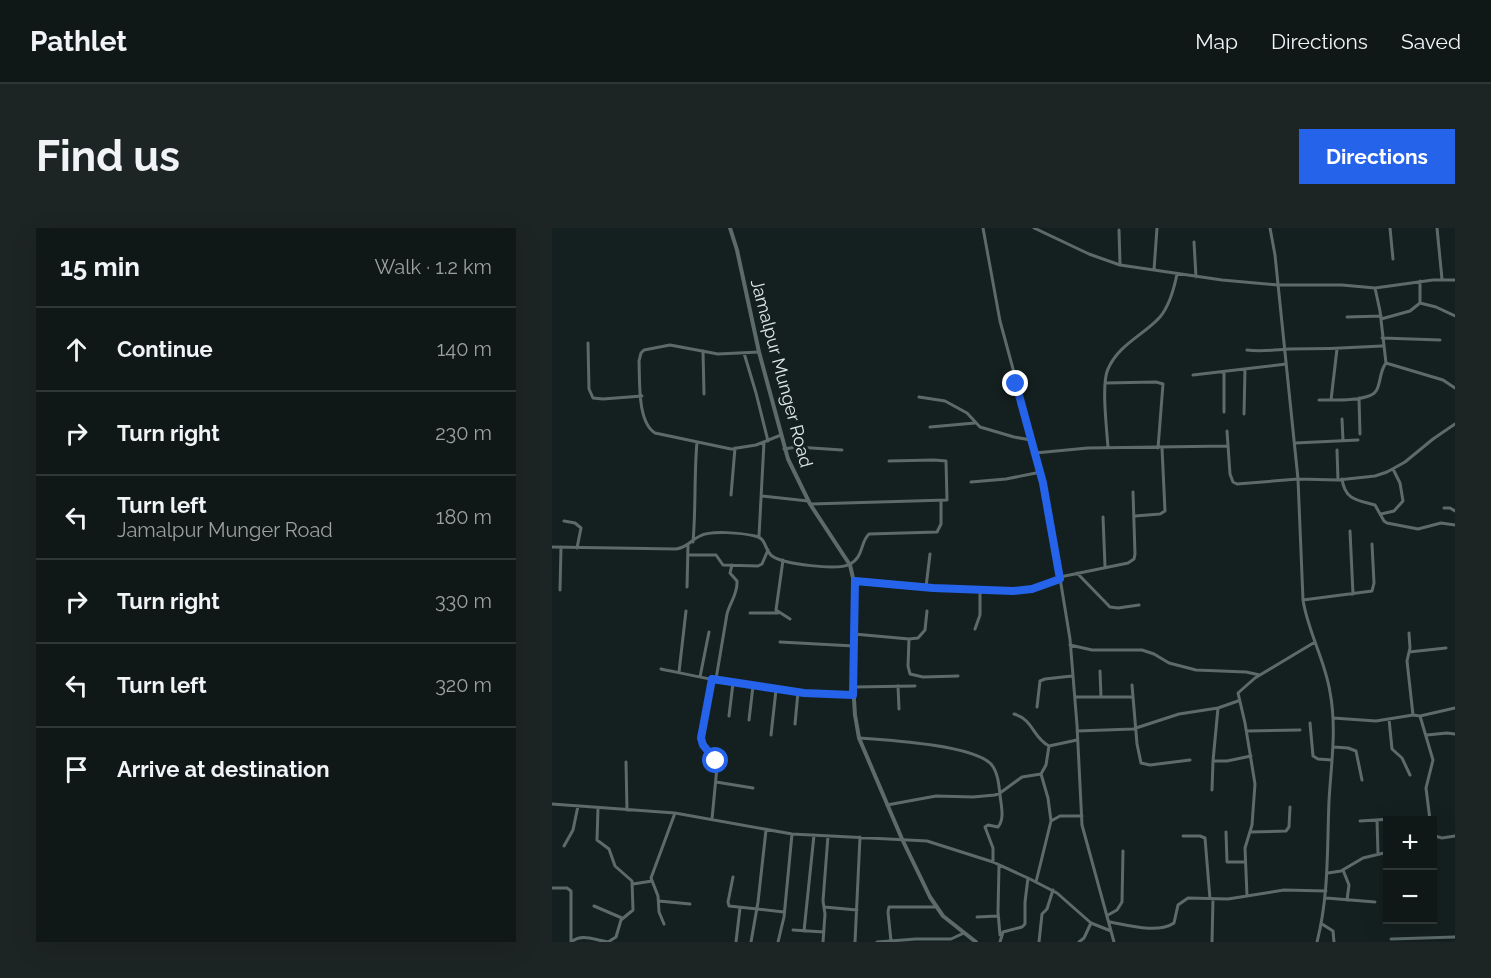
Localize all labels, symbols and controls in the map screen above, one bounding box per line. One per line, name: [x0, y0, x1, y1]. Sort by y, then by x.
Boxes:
text: Pathlet: [30, 25, 127, 58]
text: Map: [1195, 29, 1238, 54]
text: Directions: [1271, 29, 1368, 54]
text: Saved: [1401, 29, 1461, 54]
button: Directions: [1299, 129, 1455, 184]
text: Find us: [36, 132, 180, 181]
text: 15 min: [60, 252, 140, 282]
text: Walk · 1.2 km: [374, 255, 492, 279]
street label: Jamalpur Munger Road: [747, 276, 817, 470]
icon: ahead: [60, 333, 93, 366]
text: Continue: [117, 336, 213, 362]
text: 140 m: [437, 337, 492, 361]
route end: [1002, 370, 1028, 396]
icon: right: [60, 417, 93, 450]
text: Turn right: [117, 420, 220, 446]
text: 230 m: [435, 421, 492, 445]
text: Turn left: [117, 492, 207, 518]
icon: left: [60, 501, 93, 534]
text: 180 m: [436, 505, 492, 529]
text: Jamalpur Munger Road: [117, 518, 333, 542]
icon: right: [60, 585, 93, 618]
text: Turn right: [117, 588, 220, 614]
text: 330 m: [435, 589, 492, 613]
icon: left: [60, 669, 93, 702]
text: Turn left: [117, 672, 207, 698]
text: 320 m: [435, 673, 492, 697]
route start: [702, 747, 728, 773]
icon: arrive: [60, 753, 93, 786]
text: Arrive at destination: [117, 756, 330, 782]
map controls: [1383, 816, 1437, 924]
button: +: [1383, 816, 1437, 870]
button: −: [1383, 870, 1437, 924]

